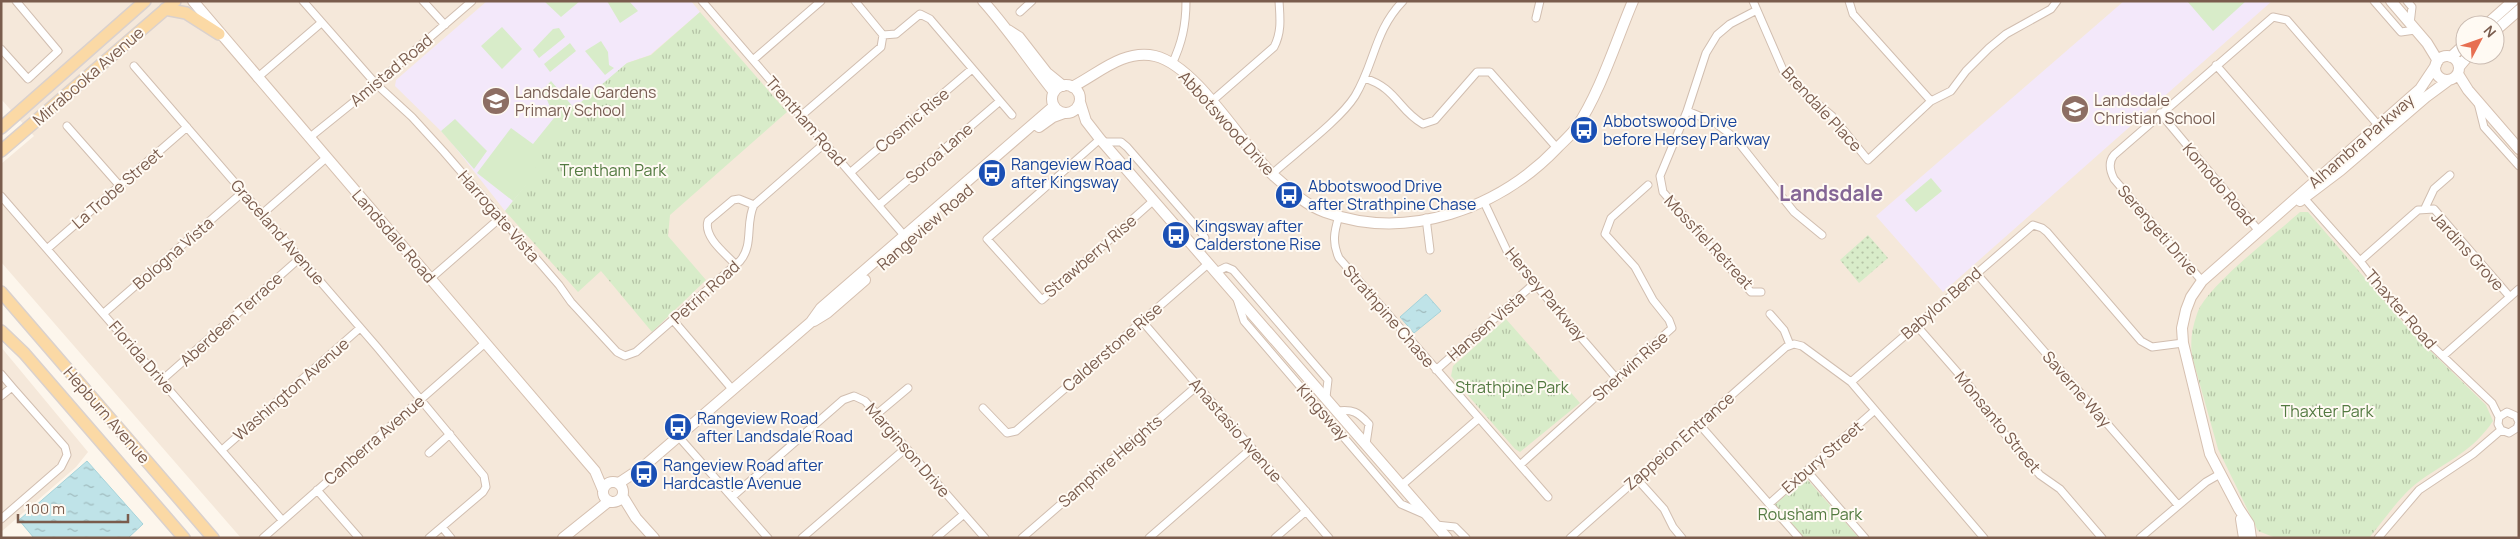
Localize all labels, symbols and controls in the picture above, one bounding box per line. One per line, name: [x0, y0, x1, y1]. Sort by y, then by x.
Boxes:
north arrow: [2455, 15, 2505, 65]
text: N: [2480, 21, 2501, 41]
street label: Mirrabooka Avenue: [28, 22, 148, 130]
street label: Amistad Road: [345, 29, 437, 111]
street label: Brendale Place: [1777, 62, 1867, 156]
street label: Abbotswood Drive: [1174, 66, 1280, 180]
street label: Trentham Road: [761, 71, 851, 171]
place label: Landsdale Gardens Primary School: [515, 81, 656, 121]
street label: Cosmic Rise: [870, 83, 954, 157]
school or university icon: Landsdale Gardens Primary School: [481, 86, 511, 116]
place label: Landsdale Christian School: [2094, 89, 2215, 129]
street label: Alhambra Parkway: [2303, 89, 2419, 193]
school or university icon: Landsdale Christian School: [2060, 94, 2090, 124]
place label: Abbotswood Drive before Hersey Parkway: [1603, 110, 1771, 150]
bus stop icon: Abbotswood Drive before Hersey Parkway: [1569, 115, 1599, 145]
street label: Soroa Lane: [901, 118, 977, 188]
street label: Komodo Road: [2178, 138, 2260, 230]
street label: La Trobe Street: [67, 143, 167, 233]
place label: Rangeview Road after Kingsway: [1011, 153, 1132, 193]
bus stop icon: Rangeview Road after Kingsway: [977, 158, 1007, 188]
park label: Trentham Park: [560, 159, 667, 181]
street label: Harrogate Vista: [453, 166, 545, 266]
street label: Graceland Avenue: [226, 175, 330, 289]
place label: Abbotswood Drive after Strathpine Chase: [1308, 175, 1476, 215]
street label: Rangeview Road: [872, 179, 978, 275]
district label: Landsdale: [1779, 179, 1883, 207]
bus stop icon: Abbotswood Drive after Strathpine Chase: [1274, 180, 1304, 210]
street label: Serengeti Drive: [2113, 180, 2203, 280]
street label: Landsdale Road: [347, 185, 441, 287]
street label: Mossfiel Retreat: [1660, 190, 1758, 294]
street label: Jardins Grove: [2427, 207, 2509, 295]
street label: Strawberry Rise: [1039, 210, 1141, 302]
street label: Bologna Vista: [128, 212, 218, 294]
place label: Kingsway after Calderstone Rise: [1195, 215, 1321, 255]
bus stop icon: Kingsway after Calderstone Rise: [1161, 220, 1191, 250]
street label: Hersey Parkway: [1500, 243, 1592, 346]
street label: Petrin Road: [666, 255, 744, 329]
street label: Strathpine Chase: [1338, 260, 1440, 372]
street label: Babylon Bend: [1896, 262, 1986, 344]
street label: Thaxter Road: [2360, 265, 2442, 353]
street label: Aberdeen Terrace: [175, 267, 287, 371]
street label: Hansen Vista: [1442, 286, 1530, 366]
street label: Calderstone Rise: [1057, 297, 1167, 397]
street label: Florida Drive: [104, 316, 180, 398]
street label: Sherwin Rise: [1587, 326, 1673, 406]
street label: Washington Avenue: [228, 333, 354, 445]
street label: Saverne Way: [2038, 346, 2117, 432]
street label: Hepburn Avenue: [59, 362, 155, 468]
street label: Monsanto Street: [1950, 367, 2046, 477]
street label: Anastasio Avenue: [1184, 373, 1288, 487]
park label: Strathpine Park: [1455, 376, 1570, 398]
street label: Kingsway: [1292, 379, 1354, 446]
street label: Zappeion Entrance: [1619, 387, 1739, 495]
street label: Canberra Avenue: [319, 390, 429, 490]
street label: Marginson Drive: [861, 398, 955, 502]
park label: Thaxter Park: [2281, 400, 2374, 422]
place label: Rangeview Road after Landsdale Road: [697, 407, 853, 447]
street label: Samphire Heights: [1053, 410, 1167, 512]
bus stop icon: Rangeview Road after Landsdale Road: [663, 412, 693, 442]
street label: Exbury Street: [1777, 416, 1867, 498]
place label: Rangeview Road after Hardcastle Avenue: [663, 454, 823, 494]
bus stop icon: Rangeview Road after Hardcastle Avenue: [629, 459, 659, 489]
scale bar: [18, 492, 128, 524]
text: 100 m: [25, 498, 65, 519]
park label: Rousham Park: [1758, 503, 1863, 525]

